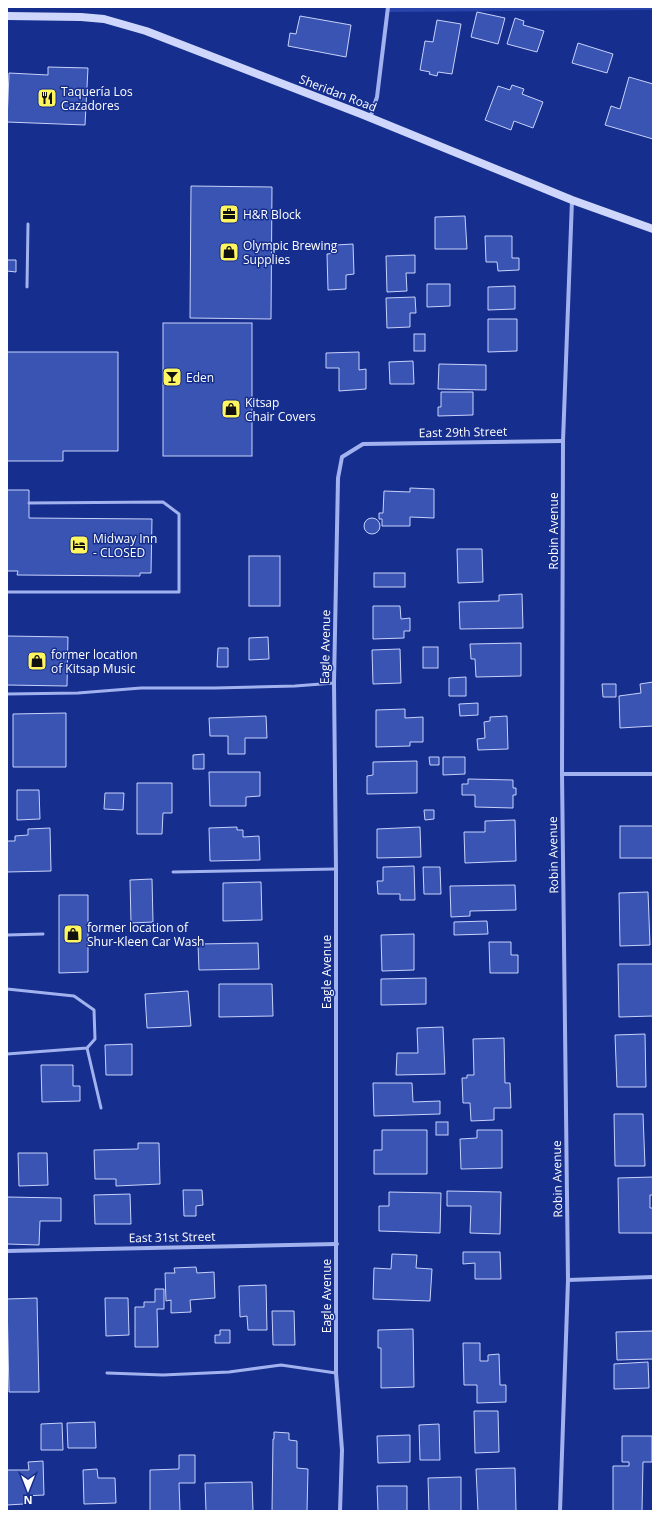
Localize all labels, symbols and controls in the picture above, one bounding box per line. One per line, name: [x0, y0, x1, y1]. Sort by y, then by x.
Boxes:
street label: Sheridan Road: [297, 70, 379, 116]
place label: Taquería Los Cazadores: [61, 83, 133, 114]
restaurant icon: Taquería Los Cazadores: [36, 87, 58, 109]
office icon: H&R Block: [218, 203, 240, 225]
place label: H&R Block: [243, 206, 302, 223]
place label: Olympic Brewing Supplies: [243, 237, 338, 268]
shop icon: Olympic Brewing Supplies: [218, 241, 240, 263]
bar icon: Eden: [161, 366, 183, 388]
place label: Eden: [186, 369, 214, 386]
place label: Kitsap Chair Covers: [245, 394, 316, 425]
shop icon: Kitsap Chair Covers: [220, 398, 242, 420]
street label: East 29th Street: [419, 423, 507, 441]
street label: Robin Avenue: [545, 492, 562, 570]
place label: Midway Inn - CLOSED: [93, 530, 157, 561]
hotel icon: Midway Inn - CLOSED: [68, 534, 90, 556]
street label: Eagle Avenue: [316, 609, 334, 684]
place label: former location of Kitsap Music: [51, 646, 138, 677]
shop icon: former location of Kitsap Music: [26, 650, 48, 672]
street label: Robin Avenue: [544, 816, 562, 894]
place label: former location of Shur-Kleen Car Wash: [87, 919, 204, 950]
shop icon: former location of Shur-Kleen Car Wash: [62, 923, 84, 945]
street label: Eagle Avenue: [318, 934, 335, 1009]
street label: Robin Avenue: [548, 1140, 566, 1218]
street label: East 31st Street: [128, 1228, 216, 1246]
street label: Eagle Avenue: [318, 1258, 335, 1333]
north arrow: [8, 1470, 48, 1510]
text: N: [24, 1493, 32, 1508]

